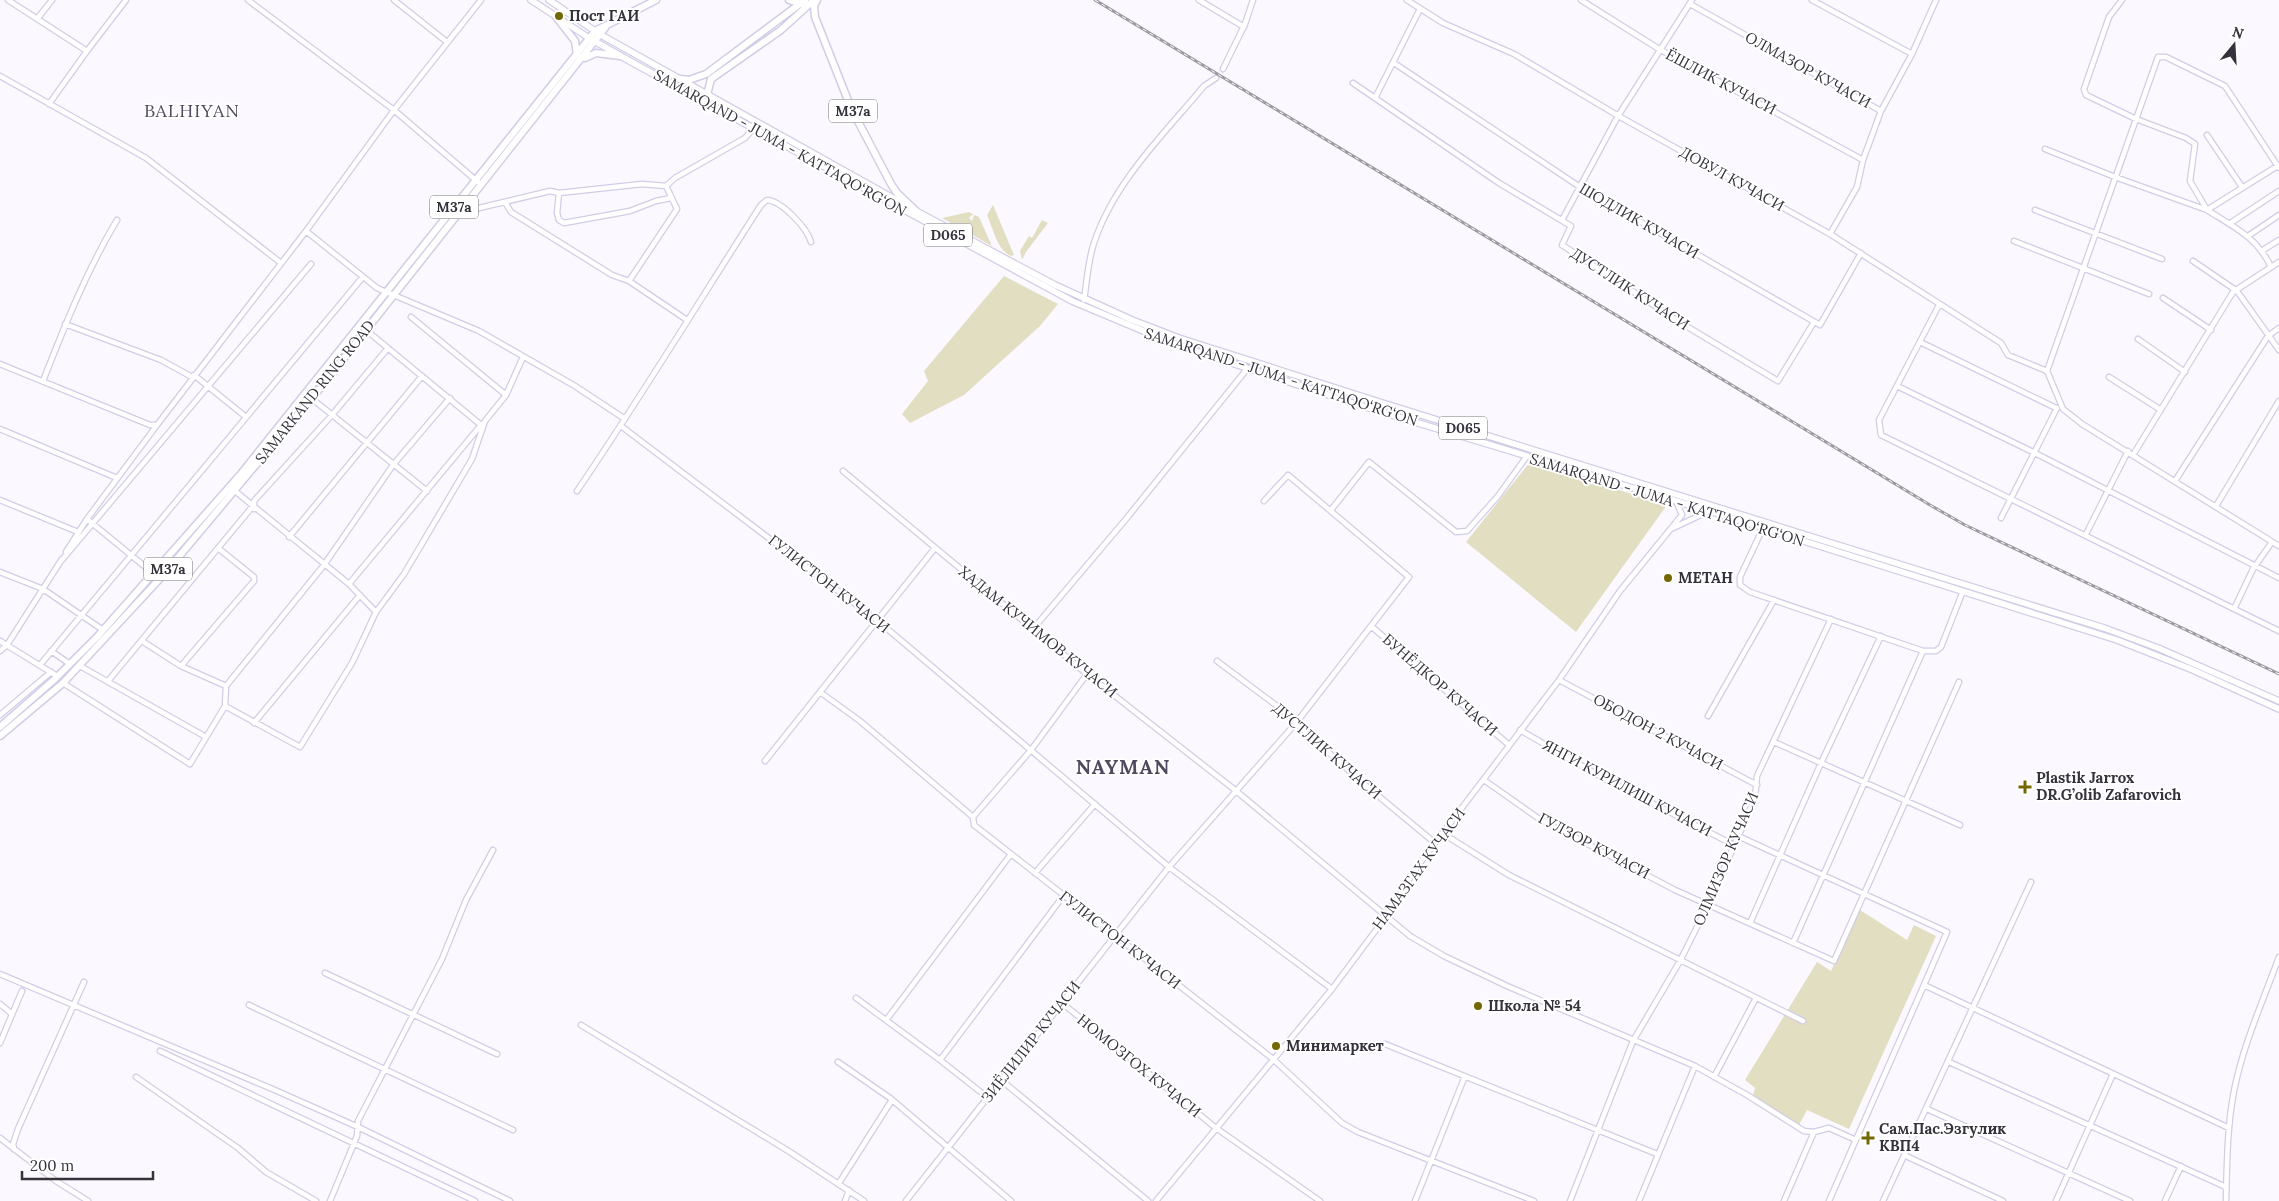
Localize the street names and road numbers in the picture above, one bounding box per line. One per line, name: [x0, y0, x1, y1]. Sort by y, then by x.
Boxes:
street label: ОЛМАЗОР КУЧАСИ: [1742, 27, 1875, 112]
street label: ЁШЛИК КУЧАСИ: [1663, 44, 1780, 119]
street label: SAMARQAND - JUMA - KATTAQO‘RG‘ON: [650, 65, 910, 220]
road number: M37a: [829, 100, 877, 122]
street label: ДОВУЛ КУЧАСИ: [1677, 142, 1788, 215]
street label: ШОДЛИК КУЧАСИ: [1576, 179, 1703, 263]
road number: M37a: [430, 196, 478, 218]
road number: D065: [924, 224, 972, 246]
street label: ДУСТЛИК КУЧАСИ: [1567, 243, 1693, 334]
street label: SAMARKAND RING ROAD: [251, 316, 378, 467]
street label: SAMARQAND - JUMA - KATTAQO‘RG‘ON: [1142, 323, 1420, 430]
road number: D065: [1439, 416, 1487, 439]
street label: SAMARQAND - JUMA - KATTAQO‘RG‘ON: [1527, 449, 1807, 550]
street label: ГУЛИСТОН КУЧАСИ: [765, 530, 894, 637]
road number: M37a: [144, 558, 192, 580]
street label: ХАДАМ КУЧИМОВ КУЧАСИ: [955, 562, 1122, 702]
street label: БУНЁДКОР КУЧАСИ: [1379, 630, 1502, 740]
street label: ОБОДОН 2 КУЧАСИ: [1590, 689, 1727, 774]
street label: ДУСТЛИК КУЧАСИ: [1269, 698, 1386, 803]
street label: ЯНГИ КУРИЛИШ КУЧАСИ: [1539, 735, 1715, 840]
street label: ОЛМИЗОР КУЧАСИ: [1689, 789, 1762, 929]
street label: НАМАЗГАХ КУЧАСИ: [1368, 804, 1469, 933]
street label: ГУЛЗОР КУЧАСИ: [1535, 808, 1653, 883]
street label: ГУЛИСТОН КУЧАСИ: [1056, 886, 1185, 993]
street label: ЗИЁЛИЛИР КУЧАСИ: [977, 977, 1084, 1107]
street label: НОМОЗГОХ КУЧАСИ: [1074, 1010, 1205, 1121]

